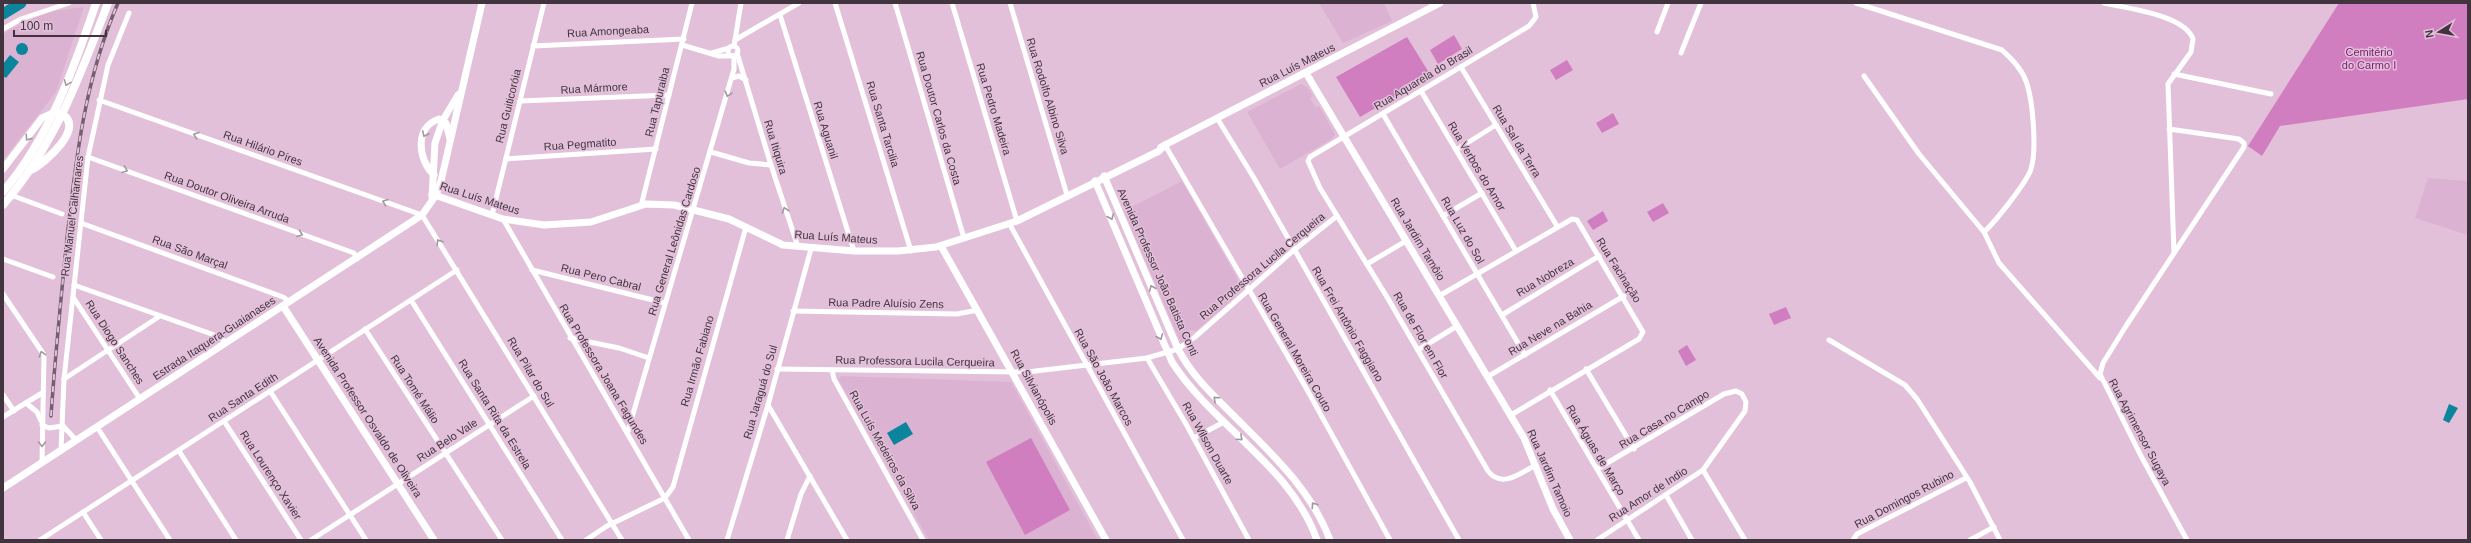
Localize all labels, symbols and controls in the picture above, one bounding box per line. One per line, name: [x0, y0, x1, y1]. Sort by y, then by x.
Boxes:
scale bar: [14, 12, 106, 38]
north arrow: [2419, 12, 2459, 52]
text: 100 m: [20, 19, 53, 33]
street label: Rua Amongeaba: [567, 23, 650, 39]
text: N: [2423, 29, 2436, 39]
street label: Rua Rodolfo Albino Silva: [1025, 36, 1072, 156]
street label: Rua Luís Mateus: [1257, 41, 1337, 89]
street label: Rua Aquarela do Brasil: [1372, 44, 1474, 112]
park label: Cemitério do Carmo I: [2342, 46, 2396, 71]
street label: Rua Doutor Carlos da Costa: [914, 50, 964, 187]
street label: Rua Pedro Madeira: [974, 62, 1014, 157]
street label: Rua Tapuraiba: [643, 65, 672, 138]
street label: Rua Guiticoróia: [493, 67, 523, 144]
one-way arrow: [64, 79, 72, 86]
street label: Rua Mármore: [560, 80, 628, 96]
street label: Rua Santa Tarcilia: [864, 80, 902, 169]
one-way arrow: [724, 91, 732, 97]
street label: Rua Aguanil: [812, 100, 840, 160]
street label: Rua Sal da Terra: [1491, 103, 1544, 180]
street label: Rua Itiquira: [762, 118, 790, 176]
street label: Rua Verbos do Amor: [1446, 119, 1508, 213]
street label: Rua Hilário Píres: [222, 128, 305, 168]
one-way arrow: [422, 130, 430, 137]
one-way arrow: [193, 132, 200, 140]
one-way arrow: [25, 134, 33, 141]
street label: Rua Pegmatito: [543, 135, 617, 153]
street label: Rua Manuel Calhamares: [59, 154, 85, 277]
street label: Rua General Leônidas Cardoso: [646, 165, 702, 317]
one-way arrow: [121, 166, 128, 174]
street label: Rua Doutor Oliveira Arruda: [163, 169, 292, 226]
street label: Rua Luís Mateus: [439, 179, 522, 217]
street label: Avenida Professor João Batista Conti: [1116, 186, 1200, 358]
street label: Rua Luz do Sol: [1439, 194, 1487, 266]
street label: Rua Jardim Tamôio: [1389, 195, 1447, 283]
one-way arrow: [381, 199, 388, 207]
one-way arrow: [782, 207, 790, 214]
street label: Rua Professora Lucila Cerqueira: [1197, 210, 1328, 322]
one-way arrow: [1106, 213, 1114, 220]
street label: Rua Luís Mateus: [794, 228, 878, 246]
one-way arrow: [296, 229, 303, 237]
street label: Rua São Marçal: [151, 233, 229, 271]
street label: Rua Facinação: [1594, 235, 1644, 305]
one-way arrow: [437, 240, 444, 247]
street label: Rua Nobreza: [1514, 255, 1577, 299]
street label: Rua Pero Cabral: [560, 261, 642, 293]
street label: Rua Frei Antônio Faggiano: [1310, 264, 1386, 384]
one-way arrow: [1149, 284, 1157, 292]
street label: Rua General Moreira Couto: [1256, 290, 1334, 414]
street label: Rua de Flor em Flor: [1391, 290, 1451, 381]
street label: Estrada Itaquera-Guaianases: [150, 294, 278, 382]
street label: Rua Padre Aluísio Zens: [828, 296, 944, 310]
street label: Rua Diogo Sanches: [83, 298, 147, 387]
street label: Rua Neve na Bahia: [1506, 298, 1595, 358]
street label: Rua Professora Joana Fagundes: [557, 302, 651, 447]
street label: Rua Irmão Fabiano: [678, 314, 716, 408]
street label: Rua São João Marcos: [1072, 326, 1136, 428]
one-way arrow: [1156, 333, 1164, 340]
street label: Avenida Professor Osvaldo de Oliveira: [312, 335, 425, 500]
street label: Rua Pilar do Sul: [505, 335, 557, 409]
street label: Rua Jaraguá do Sul: [741, 344, 779, 440]
street label: Rua Silvianópolis: [1008, 347, 1060, 427]
one-way arrow: [38, 351, 47, 358]
street label: Rua Tomé Málio: [388, 352, 442, 426]
street label: Rua Professora Lucila Cerqueira: [835, 354, 996, 368]
street label: Rua Santa Rita da Estrela: [456, 357, 534, 472]
street label: Rua Santa Edith: [206, 370, 280, 424]
street label: Rua Agrimensor Sugaya: [2107, 377, 2174, 488]
street label: Rua Casa no Campo: [1617, 387, 1711, 451]
street label: Rua Luís Medeiros da Silva: [847, 388, 923, 513]
one-way arrow: [1213, 397, 1221, 404]
street label: Rua Wilson Duarte: [1180, 400, 1236, 486]
street label: Rua Águas de Março: [1564, 403, 1628, 497]
street label: Rua Belo Vale: [415, 416, 479, 464]
street label: Rua Jardim Tamoio: [1525, 427, 1575, 519]
street label: Rua Lourenço Xavier: [238, 428, 304, 522]
one-way arrow: [1235, 433, 1243, 441]
one-way arrow: [38, 441, 46, 447]
street label: Rua Amor de Indio: [1607, 464, 1689, 524]
street label: Rua Domingos Rubino: [1852, 468, 1956, 530]
one-way arrow: [1312, 502, 1319, 509]

